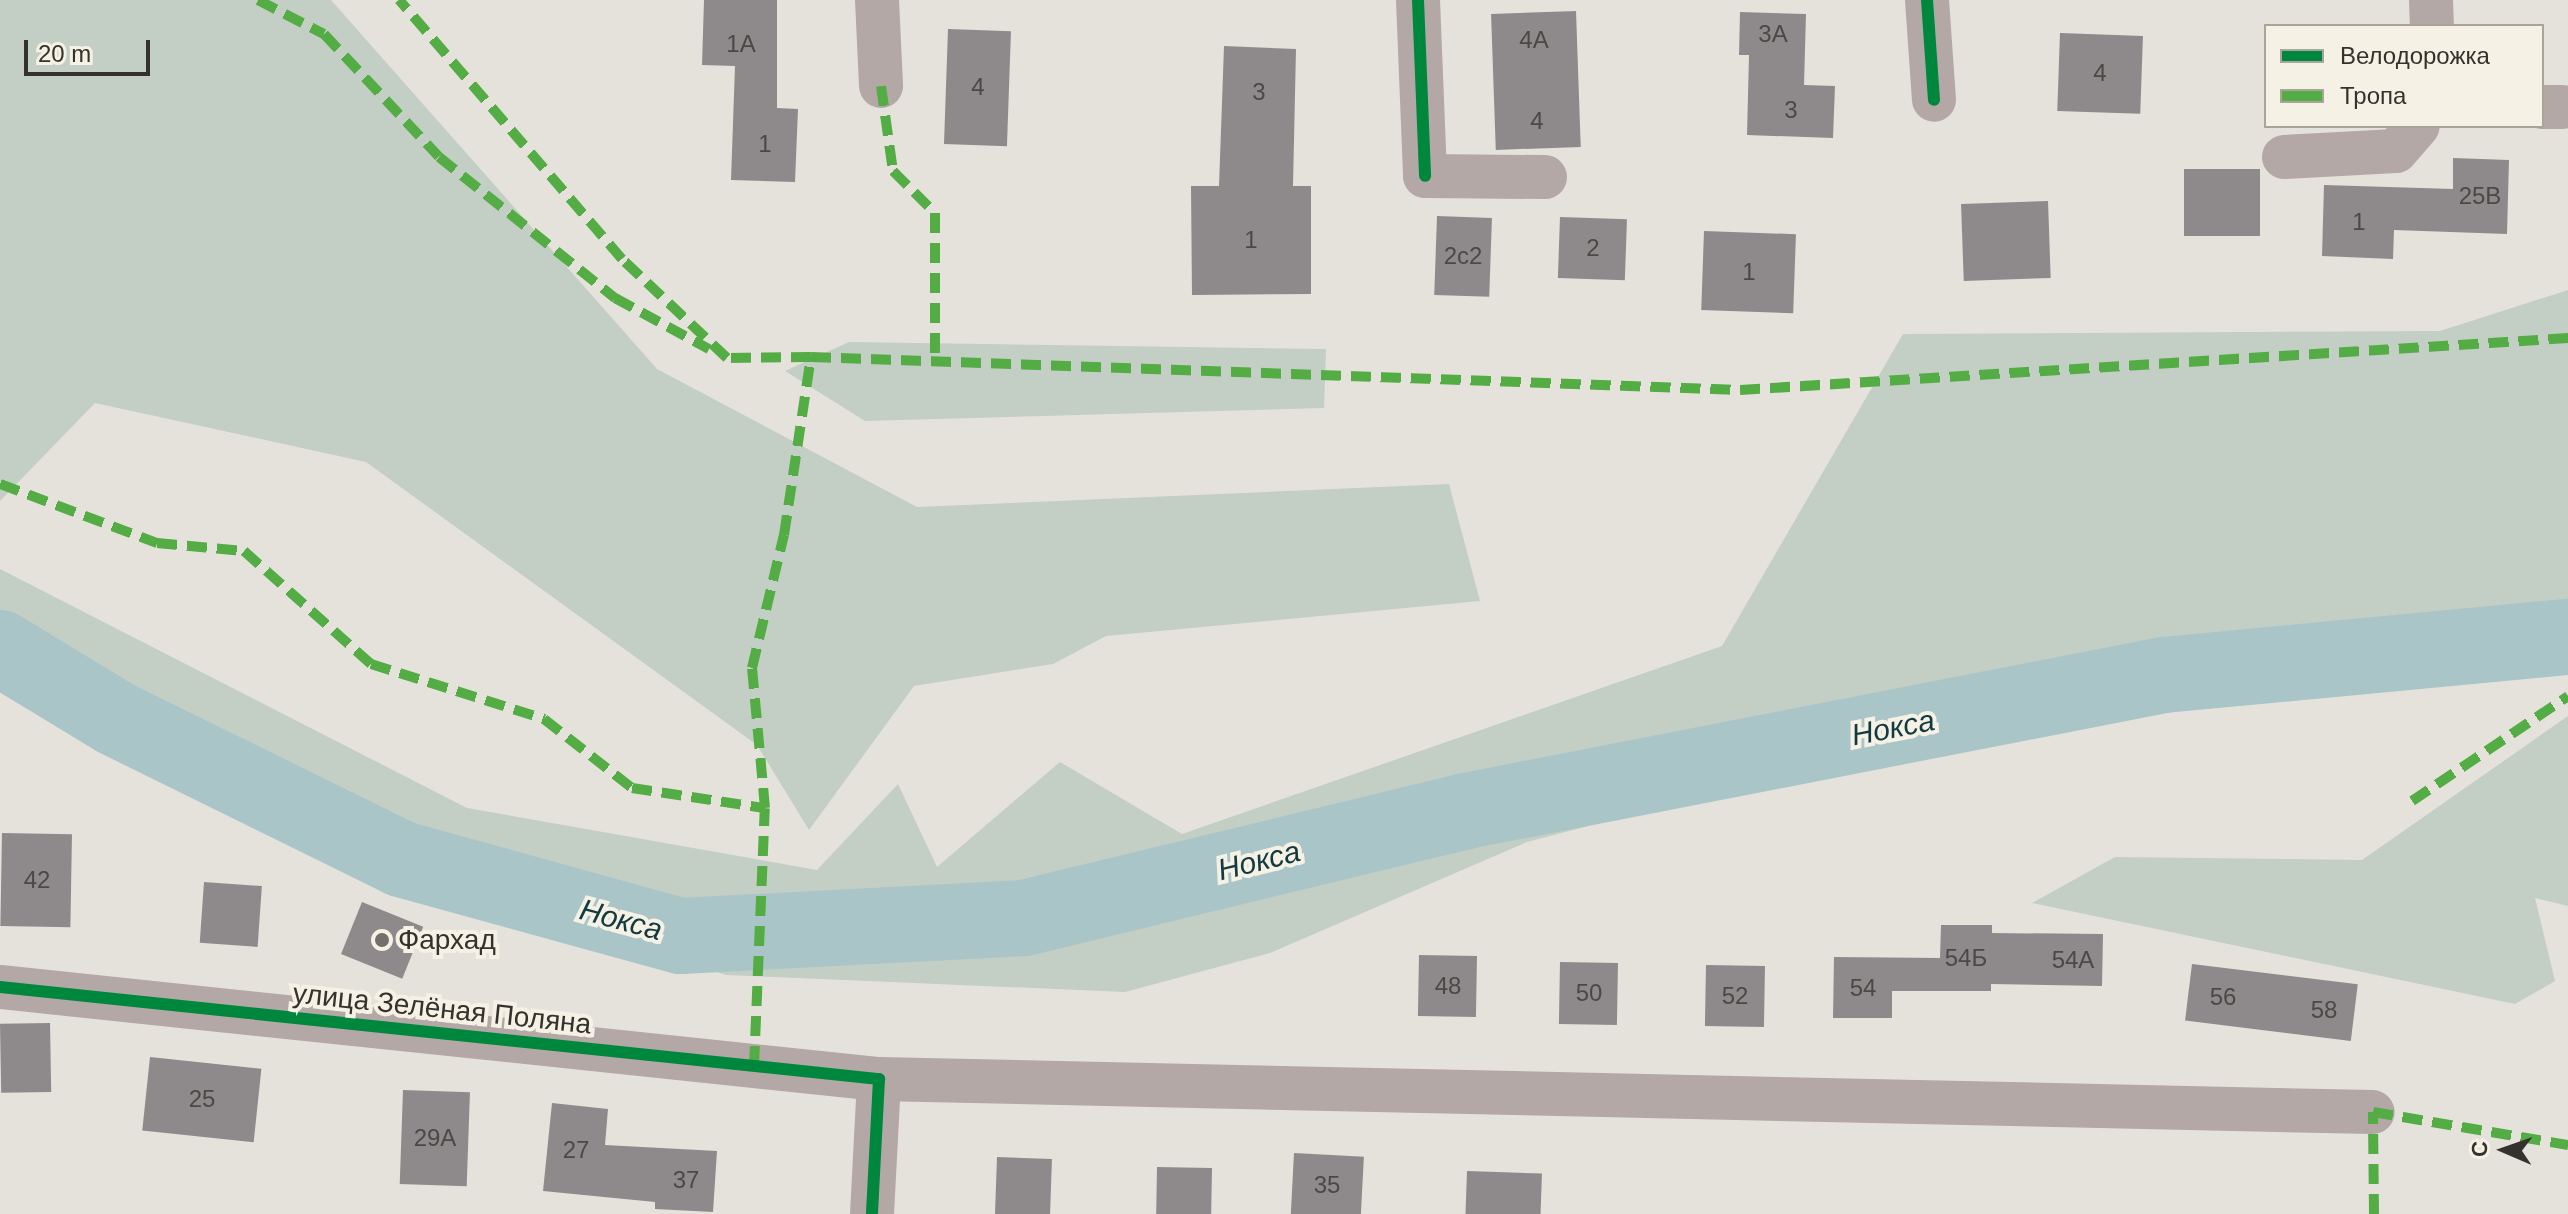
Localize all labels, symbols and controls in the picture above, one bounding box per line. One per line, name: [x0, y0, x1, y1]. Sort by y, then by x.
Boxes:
house number: 3А: [1758, 20, 1788, 48]
scale bar: [28, 24, 154, 74]
legend: [2264, 24, 2544, 128]
house number: 4А: [1519, 26, 1549, 54]
house number: 1А: [726, 30, 756, 58]
text: 20 m: [38, 40, 91, 67]
text: Велодорожка: [2340, 42, 2490, 69]
house number: 4: [2093, 59, 2107, 87]
house number: 4: [971, 73, 985, 101]
house number: 3: [1252, 78, 1266, 106]
text: Тропа: [2340, 82, 2406, 109]
house number: 3: [1784, 96, 1798, 124]
house number: 4: [1530, 107, 1544, 135]
house number: 1: [758, 130, 772, 158]
house number: 25В: [2459, 182, 2501, 210]
house number: 1: [2352, 208, 2366, 236]
house number: 1: [1244, 226, 1258, 254]
house number: 2: [1586, 234, 1600, 262]
house number: 2с2: [1444, 242, 1482, 270]
house number: 1: [1742, 258, 1756, 286]
water label: Нокса: [1848, 702, 1938, 754]
water label: Нокса: [1214, 833, 1304, 889]
house number: 42: [24, 866, 50, 894]
water label: Нокса: [576, 892, 666, 948]
place label: Фархад: [398, 923, 496, 957]
marker: Фархад: [373, 931, 391, 949]
house number: 54Б: [1945, 944, 1987, 972]
house number: 54А: [2052, 946, 2094, 974]
house number: 48: [1435, 972, 1461, 1000]
house number: 54: [1850, 974, 1876, 1002]
street label: улица Зелёная Поляна: [291, 977, 593, 1041]
house number: 50: [1576, 979, 1602, 1007]
house number: 52: [1722, 982, 1748, 1010]
house number: 56: [2210, 983, 2236, 1011]
house number: 58: [2311, 996, 2337, 1024]
house number: 25: [189, 1085, 215, 1113]
north arrow: [2464, 1110, 2544, 1190]
house number: 29А: [414, 1124, 456, 1152]
house number: 27: [563, 1136, 589, 1164]
text: С: [2467, 1141, 2492, 1158]
house number: 37: [673, 1166, 699, 1194]
house number: 35: [1314, 1171, 1340, 1199]

